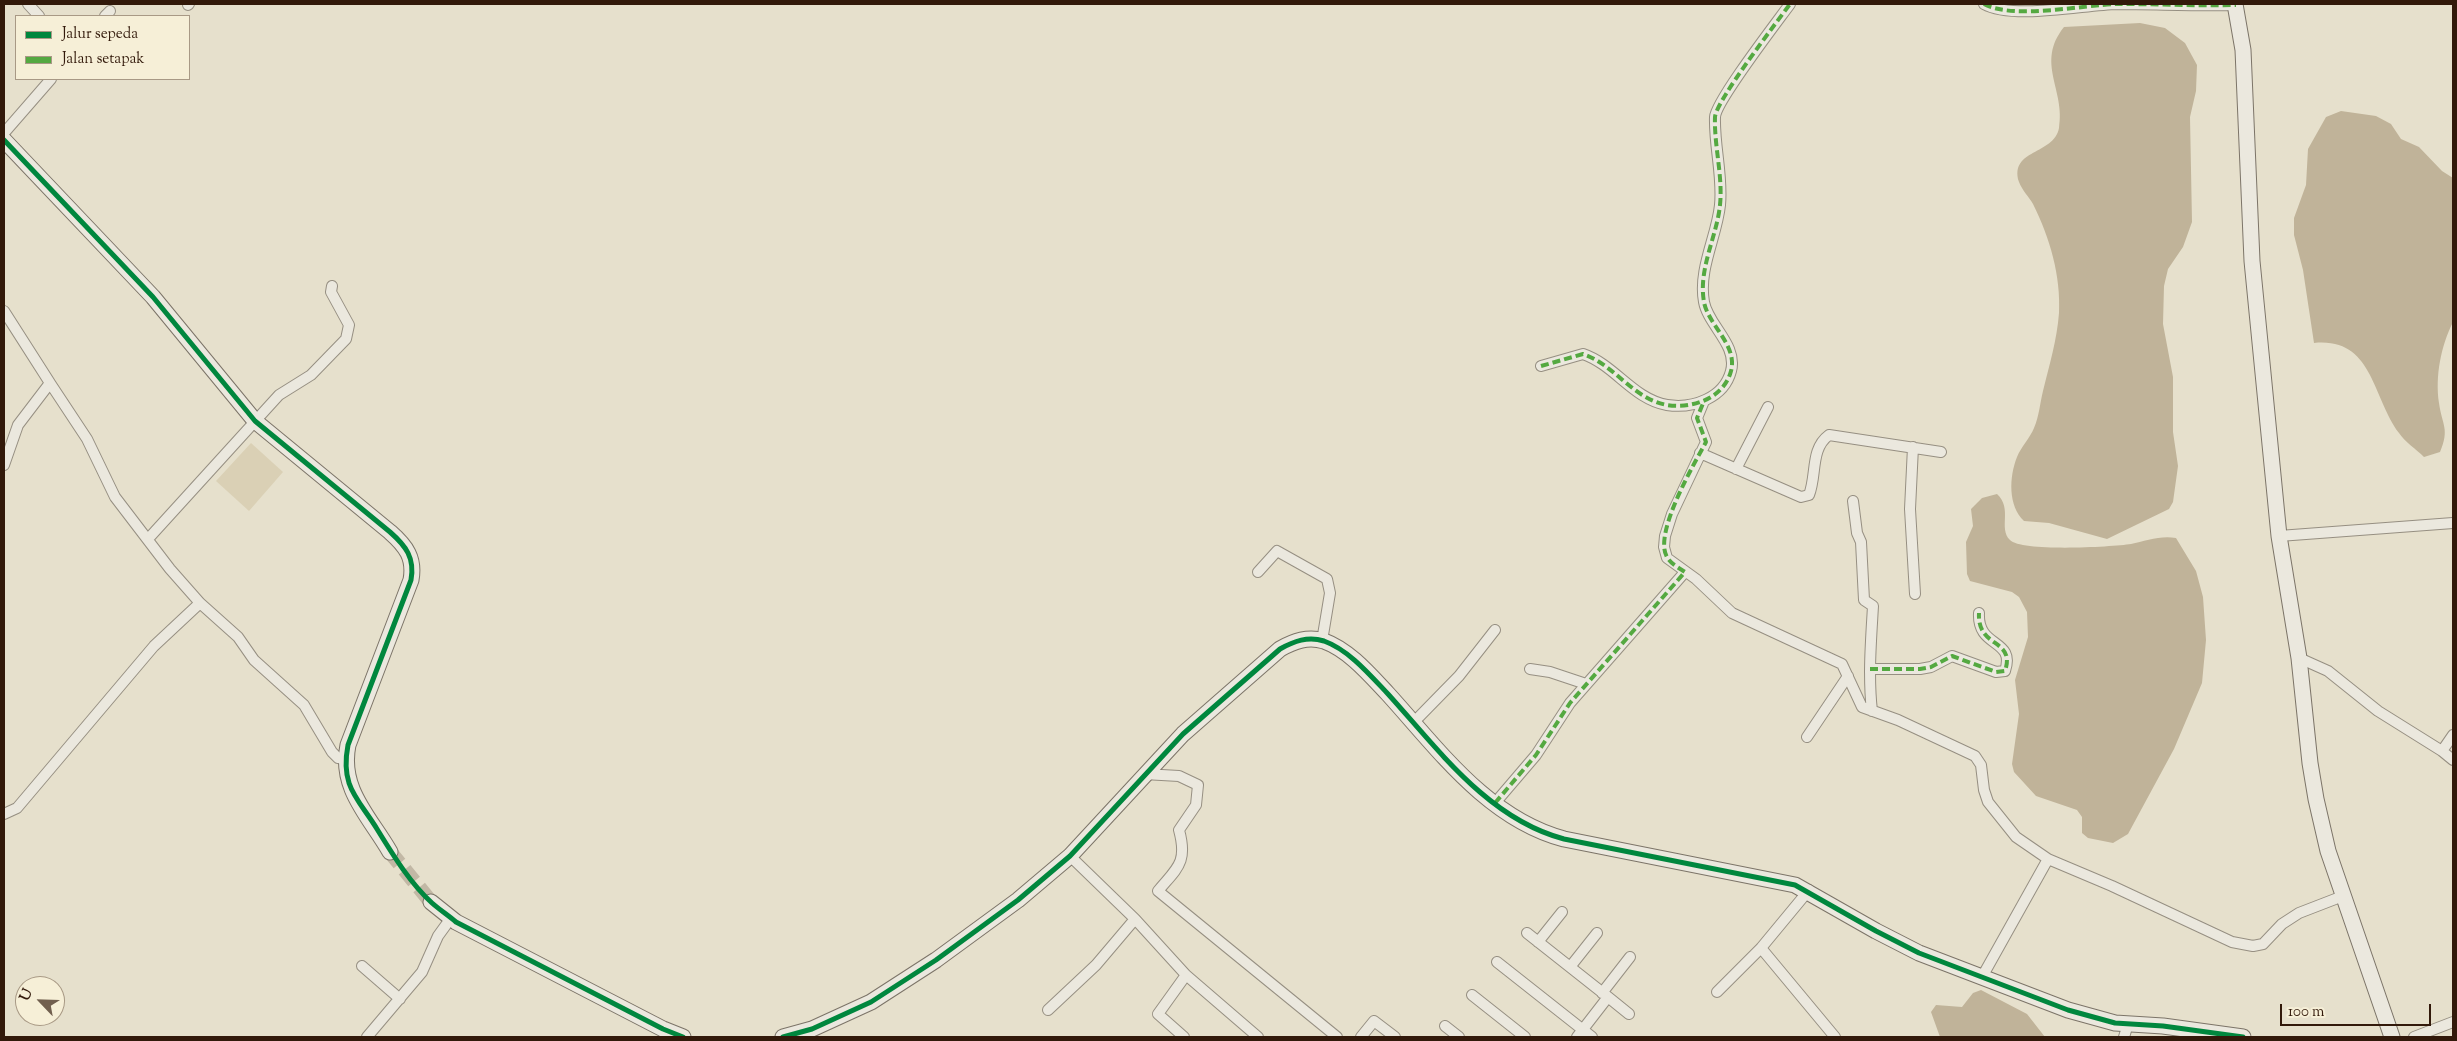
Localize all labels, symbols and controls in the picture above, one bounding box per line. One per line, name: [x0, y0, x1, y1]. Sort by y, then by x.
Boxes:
legend: [15, 15, 190, 80]
text: Jalur sepeda: [62, 24, 138, 45]
text: Jalan setapak: [62, 49, 145, 70]
north arrow: [15, 976, 65, 1026]
text: U: [16, 986, 39, 1005]
scale bar: [2282, 994, 2433, 1026]
text: 100 m: [2288, 1002, 2324, 1023]

